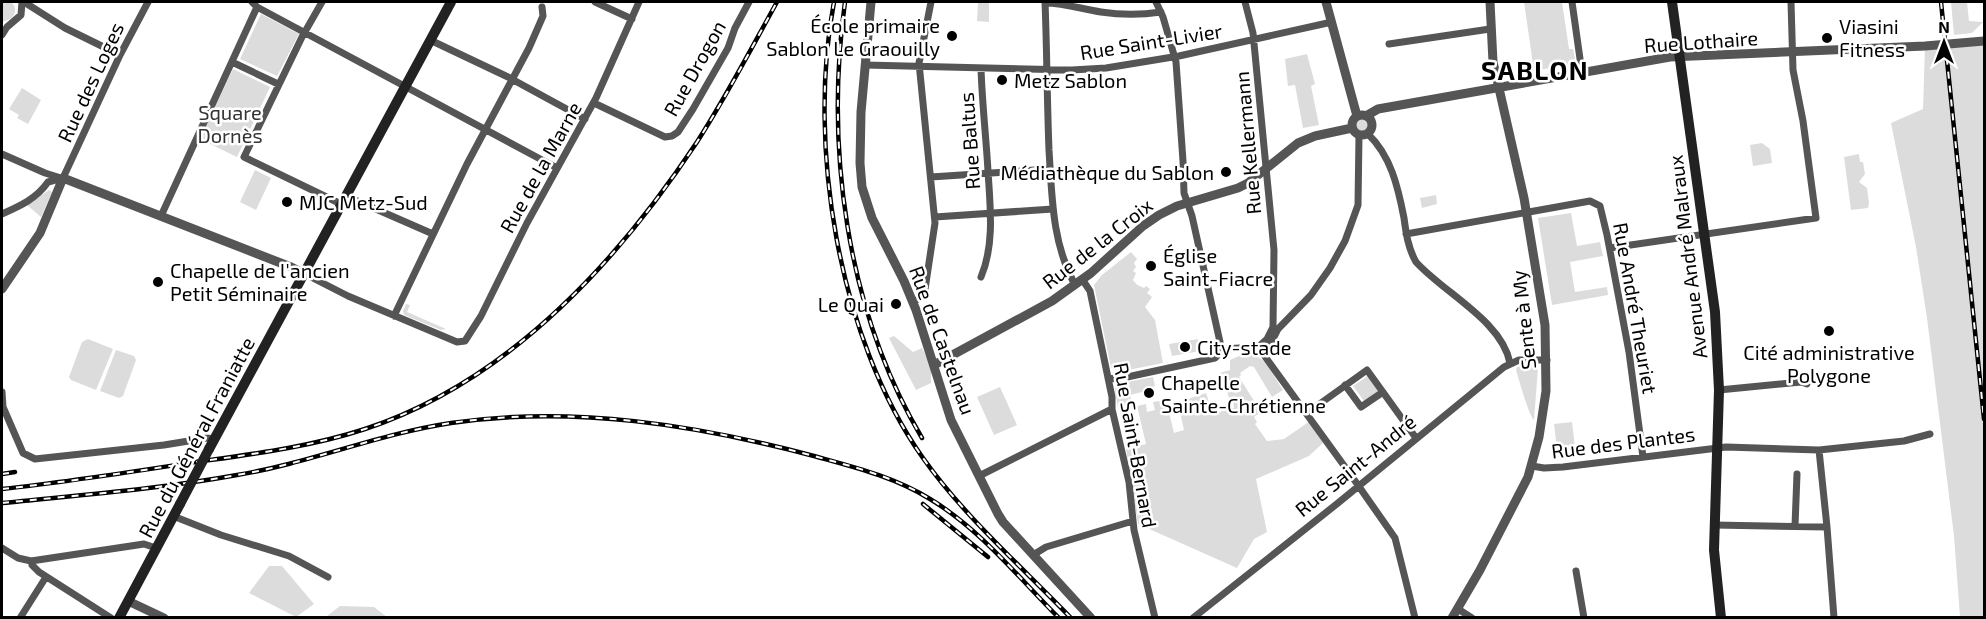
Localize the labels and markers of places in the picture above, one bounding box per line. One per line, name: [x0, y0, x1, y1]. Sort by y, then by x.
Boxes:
place label: École primaire Sablon Le Graouilly: [766, 13, 940, 60]
place label: Viasini Fitness: [1839, 14, 1905, 61]
marker: École primaire Sablon Le Graouilly: [945, 29, 959, 43]
marker: Viasini Fitness: [1820, 31, 1834, 45]
place label: Metz Sablon: [1014, 68, 1127, 92]
marker: Metz Sablon: [995, 73, 1009, 87]
place label: Médiathèque du Sablon: [1001, 160, 1214, 184]
marker: Médiathèque du Sablon: [1219, 165, 1233, 179]
place label: MJC Metz-Sud: [299, 190, 428, 214]
marker: MJC Metz-Sud: [280, 195, 294, 209]
place label: Église Saint-Fiacre: [1163, 243, 1273, 290]
place label: Chapelle de l'ancien Petit Séminaire: [170, 258, 350, 305]
marker: Église Saint-Fiacre: [1144, 259, 1158, 273]
marker: Chapelle de l'ancien Petit Séminaire: [151, 275, 165, 289]
place label: Le Quai: [818, 292, 884, 316]
marker: Le Quai: [889, 297, 903, 311]
marker: Cité administrative Polygone: [1822, 324, 1836, 338]
place label: City-stade: [1197, 335, 1292, 359]
marker: City-stade: [1178, 340, 1192, 354]
place label: Cité administrative Polygone: [1743, 340, 1915, 387]
place label: Chapelle Sainte-Chrétienne: [1161, 370, 1326, 417]
marker: Chapelle Sainte-Chrétienne: [1142, 386, 1156, 400]

